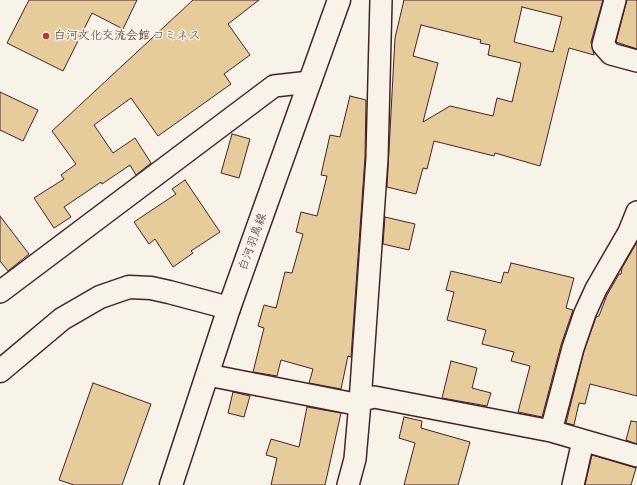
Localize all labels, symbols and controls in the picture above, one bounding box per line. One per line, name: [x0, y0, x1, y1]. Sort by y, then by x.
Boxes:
place label: 白河文化交流会館 コミネス: [54, 29, 201, 43]
marker: 白河文化交流会館 コミネス: [41, 31, 51, 41]
street label: 白河羽鳥線: [236, 211, 270, 273]

